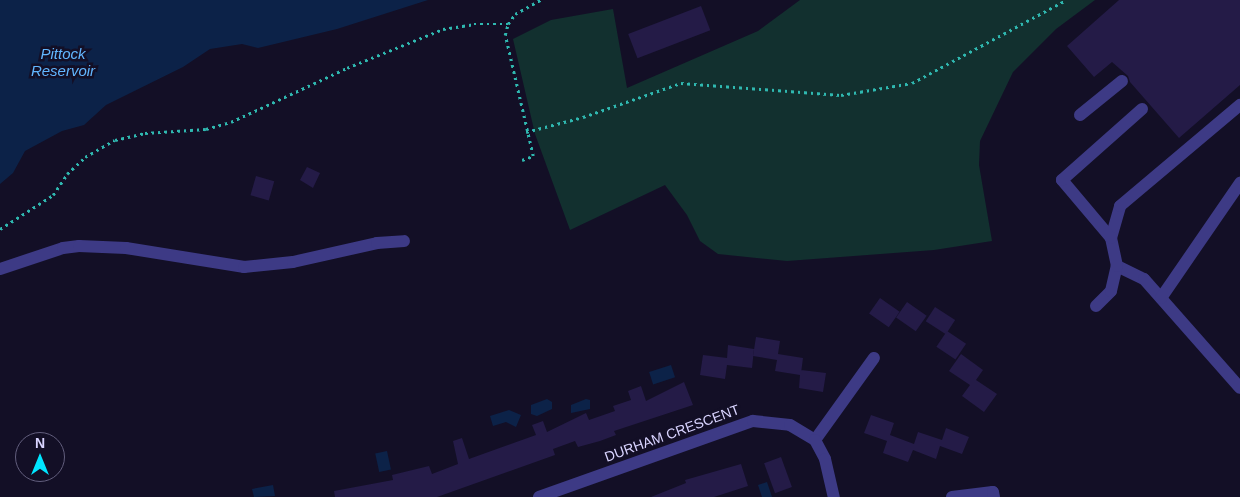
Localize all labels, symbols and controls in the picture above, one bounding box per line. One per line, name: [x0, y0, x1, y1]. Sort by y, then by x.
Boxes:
water label: Pittock Reservoir: [31, 44, 95, 79]
street label: DURHAM CRESCENT: [602, 401, 742, 465]
north arrow: [15, 432, 65, 482]
text: N: [35, 435, 45, 451]

